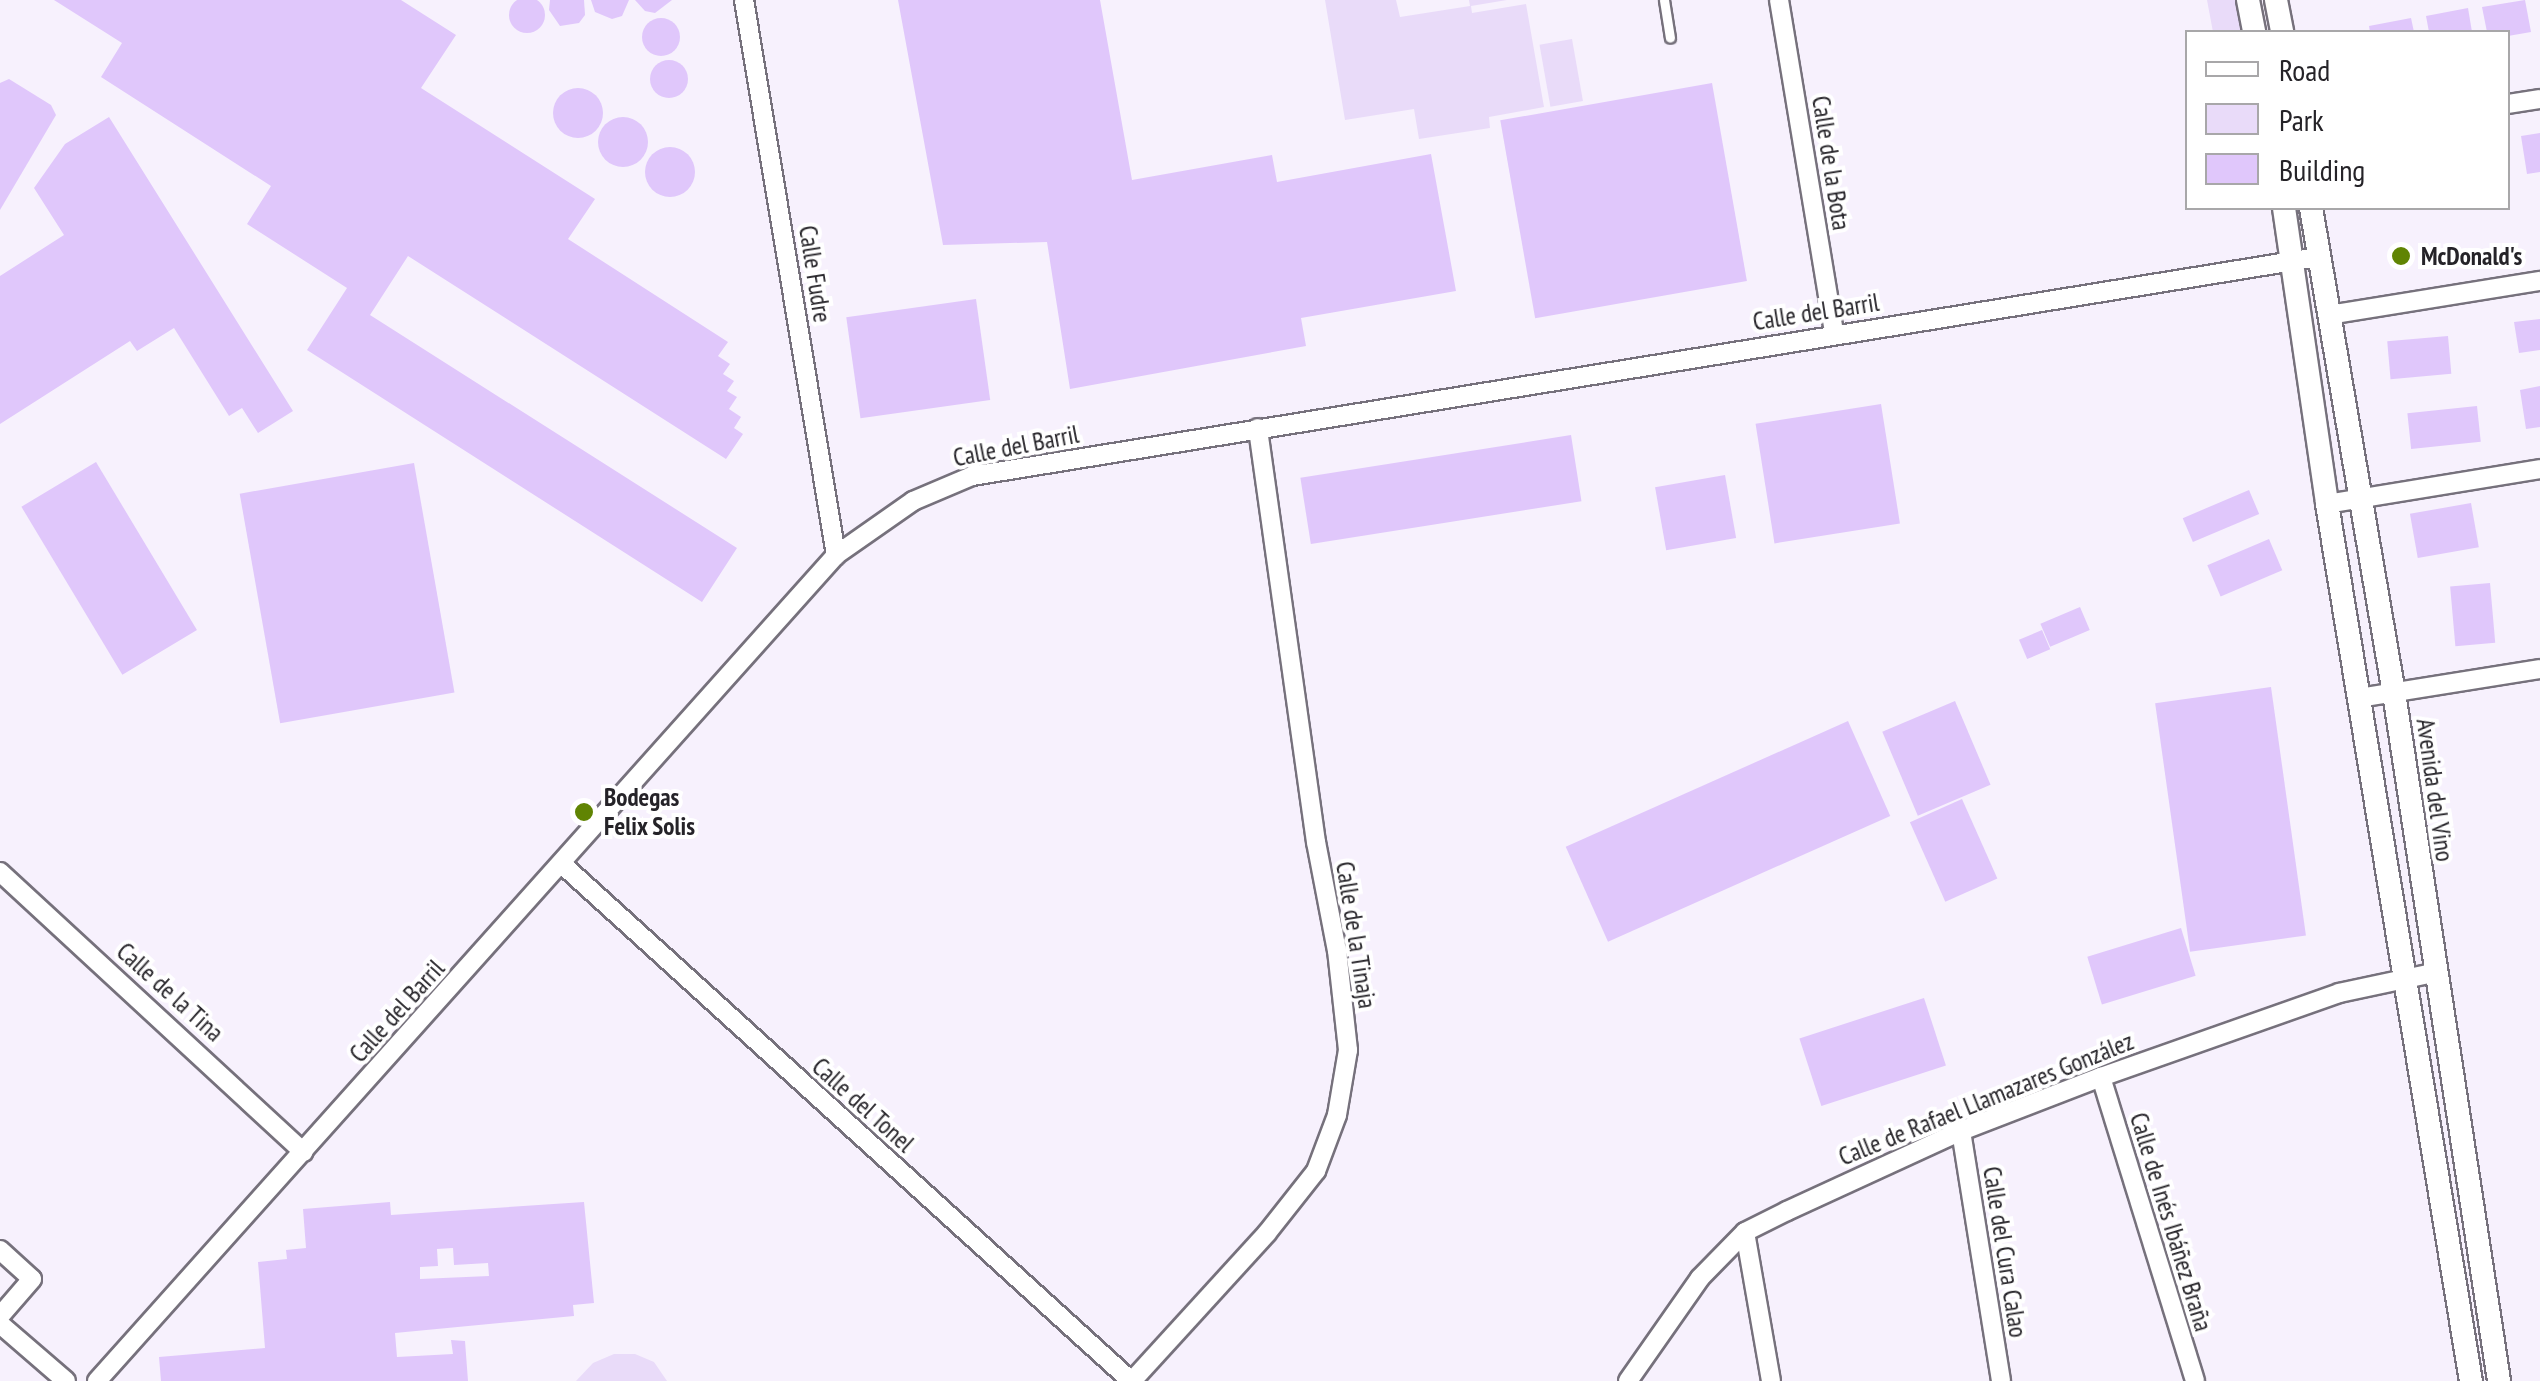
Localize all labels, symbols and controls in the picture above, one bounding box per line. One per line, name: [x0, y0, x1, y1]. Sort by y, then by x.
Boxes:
legend: [2185, 30, 2510, 210]
text: Road: [2279, 50, 2330, 89]
street label: Calle de la Bota: [1806, 94, 1856, 232]
text: Park: [2279, 100, 2324, 139]
text: Building: [2279, 150, 2365, 189]
street label: Calle Fudre: [793, 223, 837, 325]
place label: McDonald's: [2421, 241, 2522, 271]
marker: McDonald's: [2390, 245, 2412, 267]
street label: Calle del Barril: [1751, 287, 1881, 337]
street label: Calle del Barril: [951, 419, 1081, 473]
street label: Avenida del Vino: [2410, 716, 2460, 864]
place label: Bodegas Felix Solis: [604, 783, 696, 842]
marker: Bodegas Felix Solis: [573, 801, 595, 823]
street label: Calle de la Tinaja: [1330, 859, 1382, 1011]
street label: Calle de la Tina: [110, 936, 230, 1048]
street label: Calle del Barril: [343, 954, 451, 1068]
street label: Calle de Rafael Llamazares González: [1834, 1026, 2138, 1172]
street label: Calle del Tonel: [806, 1051, 920, 1159]
street label: Calle de Inés Ibáñez Braña: [2123, 1109, 2219, 1335]
street label: Calle del Cura Calao: [1977, 1164, 2033, 1340]

